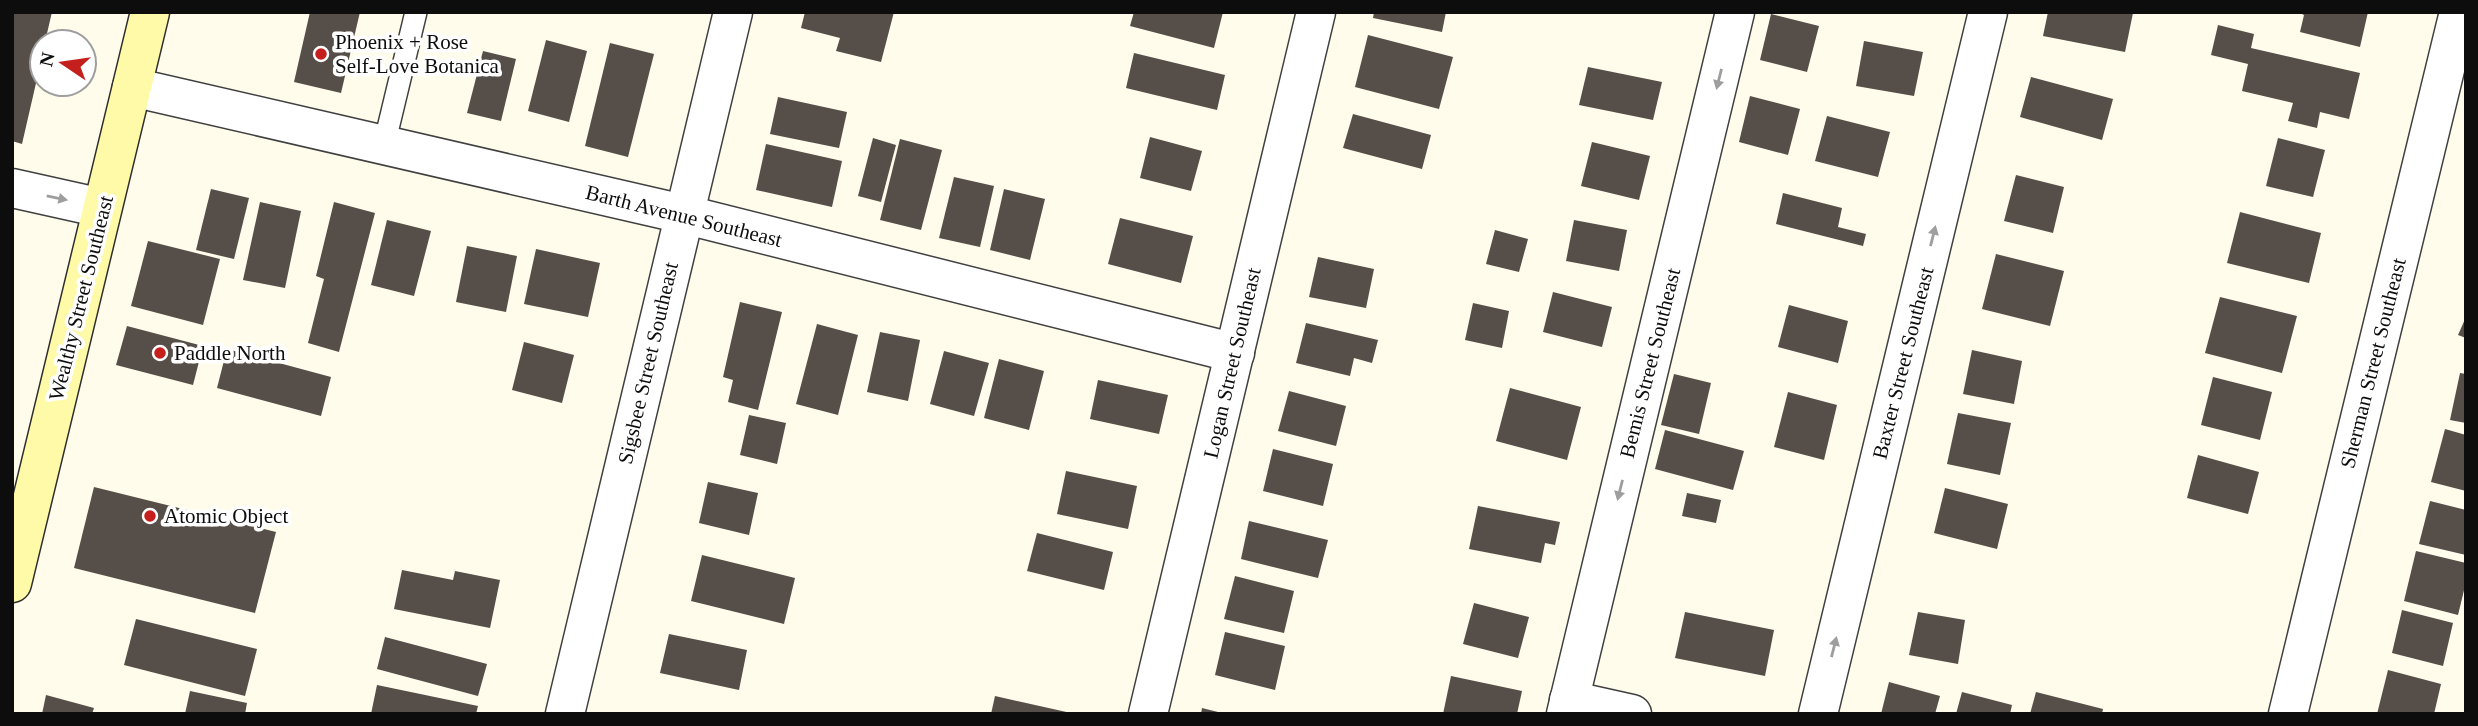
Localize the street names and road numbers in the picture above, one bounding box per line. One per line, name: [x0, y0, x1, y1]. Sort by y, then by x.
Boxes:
street label: Barth Avenue Southeast: [583, 180, 785, 252]
street label: Wealthy Street Southeast: [44, 193, 118, 403]
street label: Sherman Street Southeast: [2335, 255, 2411, 471]
street label: Sigsbee Street Southeast: [613, 260, 683, 466]
street label: Baxter Street Southeast: [1868, 264, 1939, 462]
street label: Logan Street Southeast: [1198, 265, 1266, 461]
street label: Bemis Street Southeast: [1615, 265, 1685, 460]

